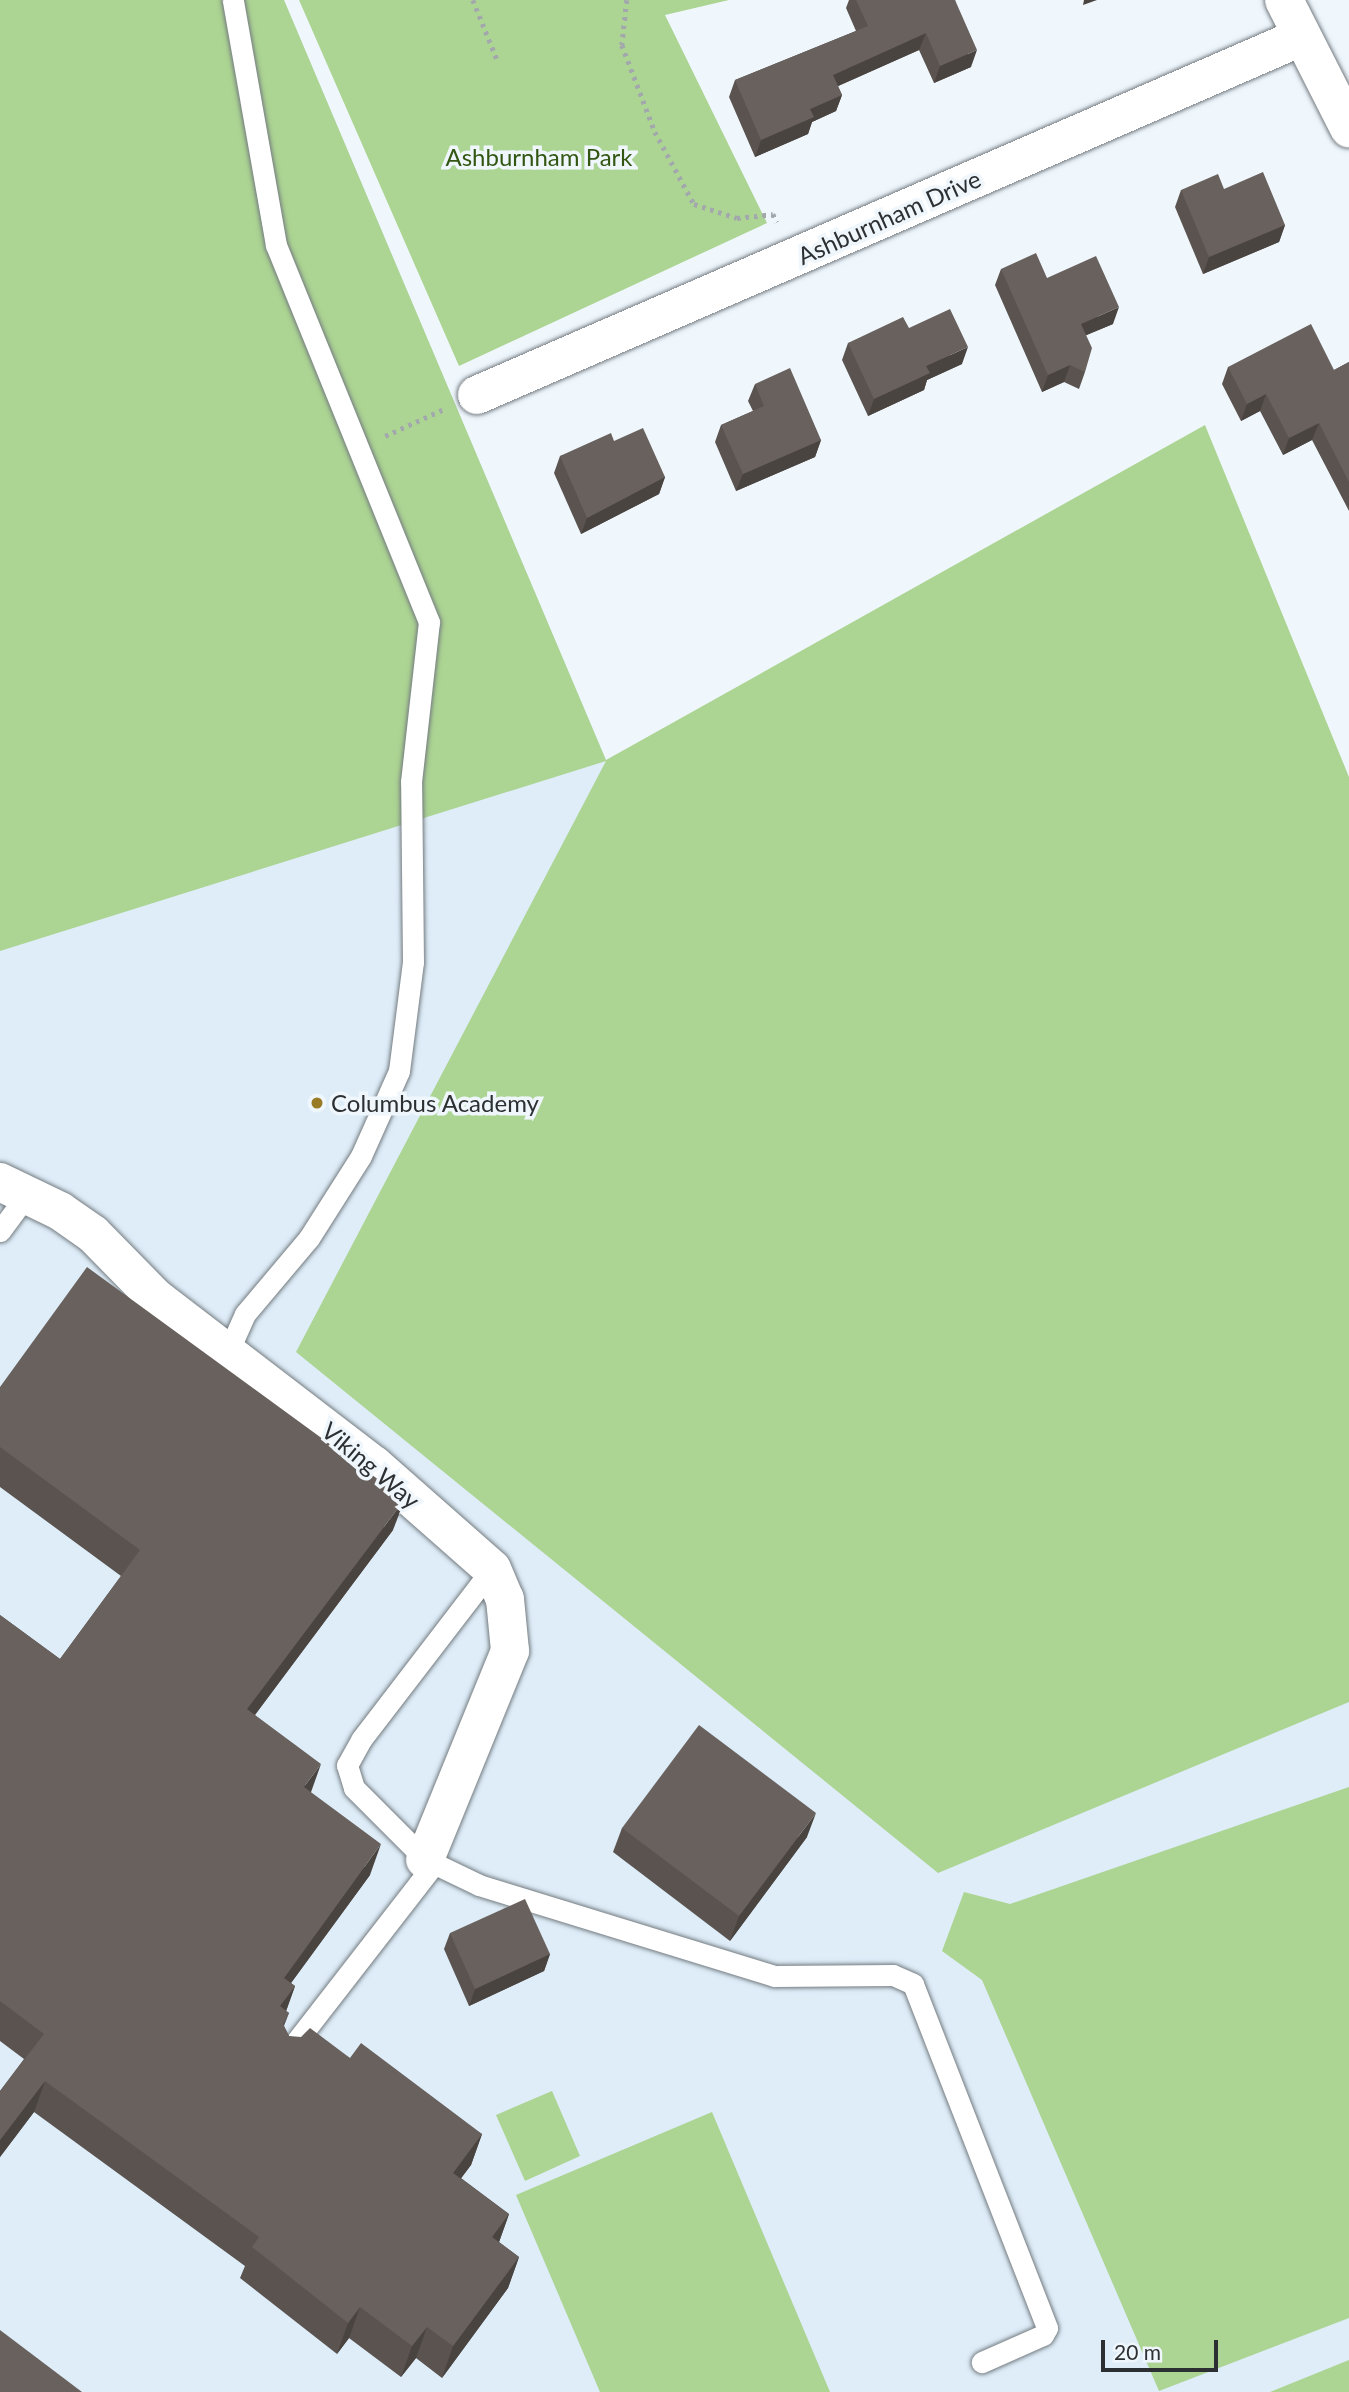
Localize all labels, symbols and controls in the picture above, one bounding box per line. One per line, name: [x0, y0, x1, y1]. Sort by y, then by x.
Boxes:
park label: Ashburnham Park: [445, 143, 633, 171]
street label: Ashburnham Drive: [793, 164, 985, 270]
place label: Columbus Academy: [331, 1089, 540, 1117]
marker: Columbus Academy: [309, 1095, 325, 1111]
street label: Viking Way: [316, 1416, 426, 1514]
scale bar: [1104, 2326, 1221, 2370]
text: 20 m: [1114, 2339, 1161, 2364]

